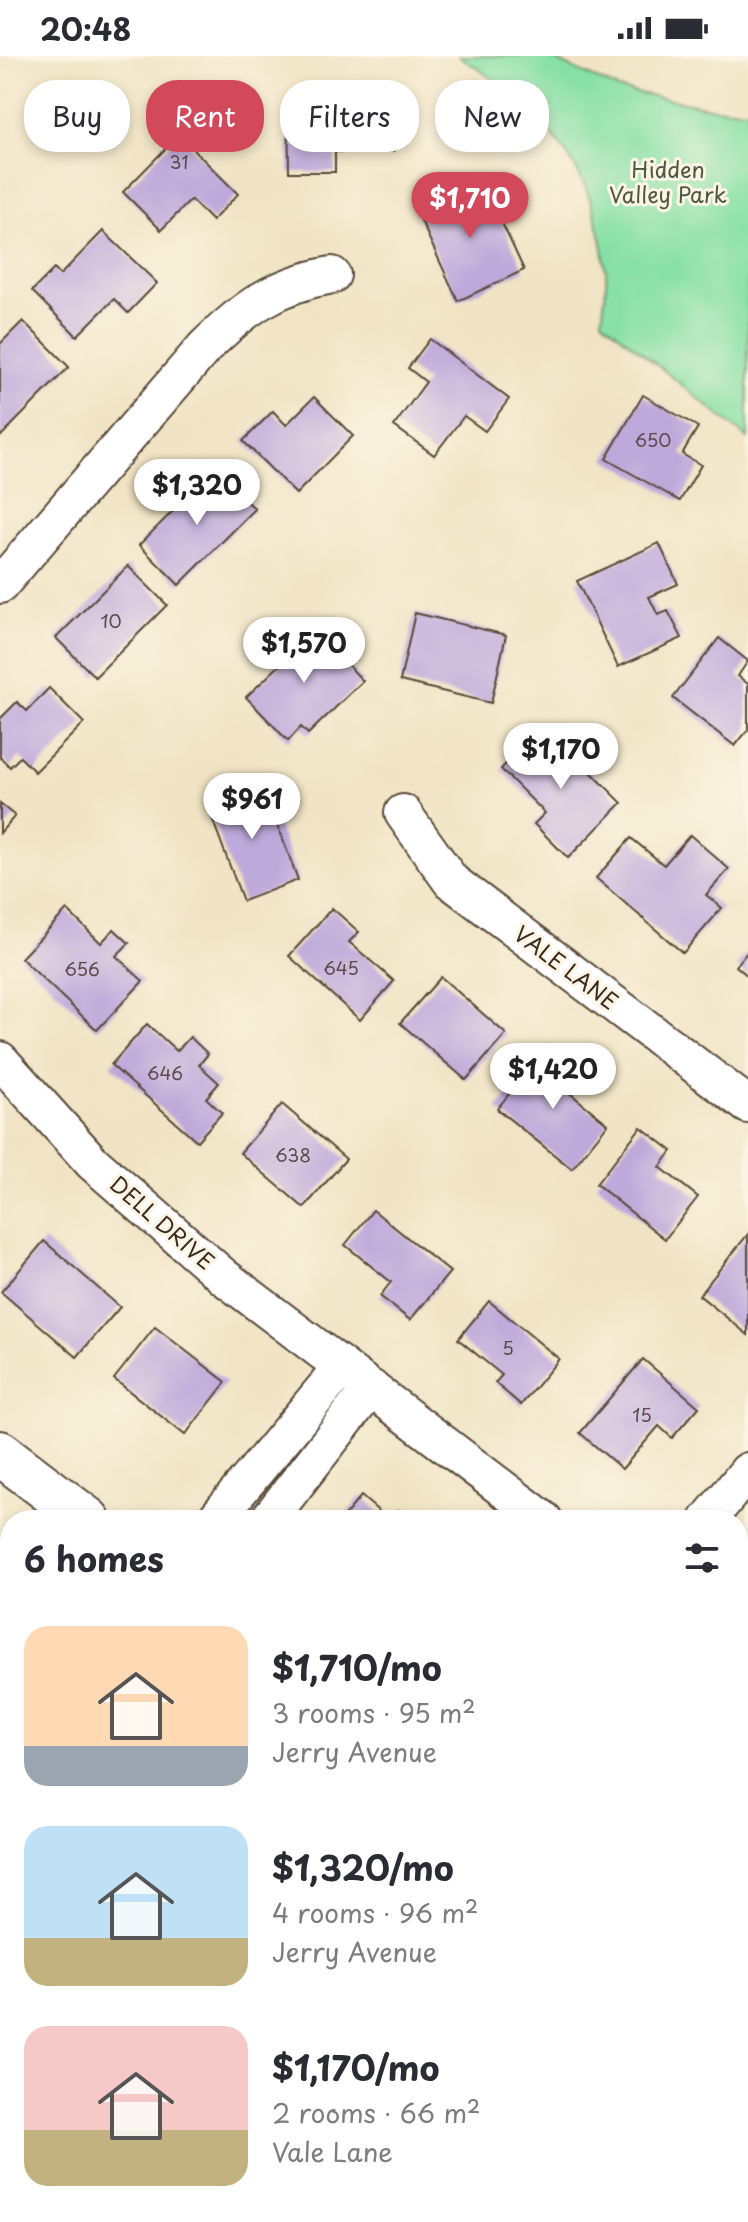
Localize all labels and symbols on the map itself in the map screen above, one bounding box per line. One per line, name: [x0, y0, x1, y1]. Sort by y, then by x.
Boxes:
house number: 31: [170, 148, 188, 175]
park label: Hidden Valley Park: [609, 152, 727, 210]
pin: $1,710: [405, 172, 535, 240]
house number: 650: [635, 426, 671, 453]
pin: $1,320: [132, 459, 262, 527]
house number: 10: [100, 607, 122, 634]
pin: $1,570: [239, 617, 369, 685]
pin: $1,170: [496, 723, 626, 791]
pin: $961: [205, 773, 299, 841]
street label: VALE LANE: [508, 917, 626, 1017]
house number: 645: [323, 954, 359, 981]
house number: 656: [64, 955, 100, 982]
pin: $1,420: [488, 1043, 618, 1111]
house number: 646: [147, 1059, 183, 1086]
house number: 638: [275, 1141, 311, 1168]
street label: DELL DRIVE: [103, 1167, 223, 1277]
house number: 5: [502, 1334, 514, 1361]
house number: 15: [632, 1401, 652, 1428]

